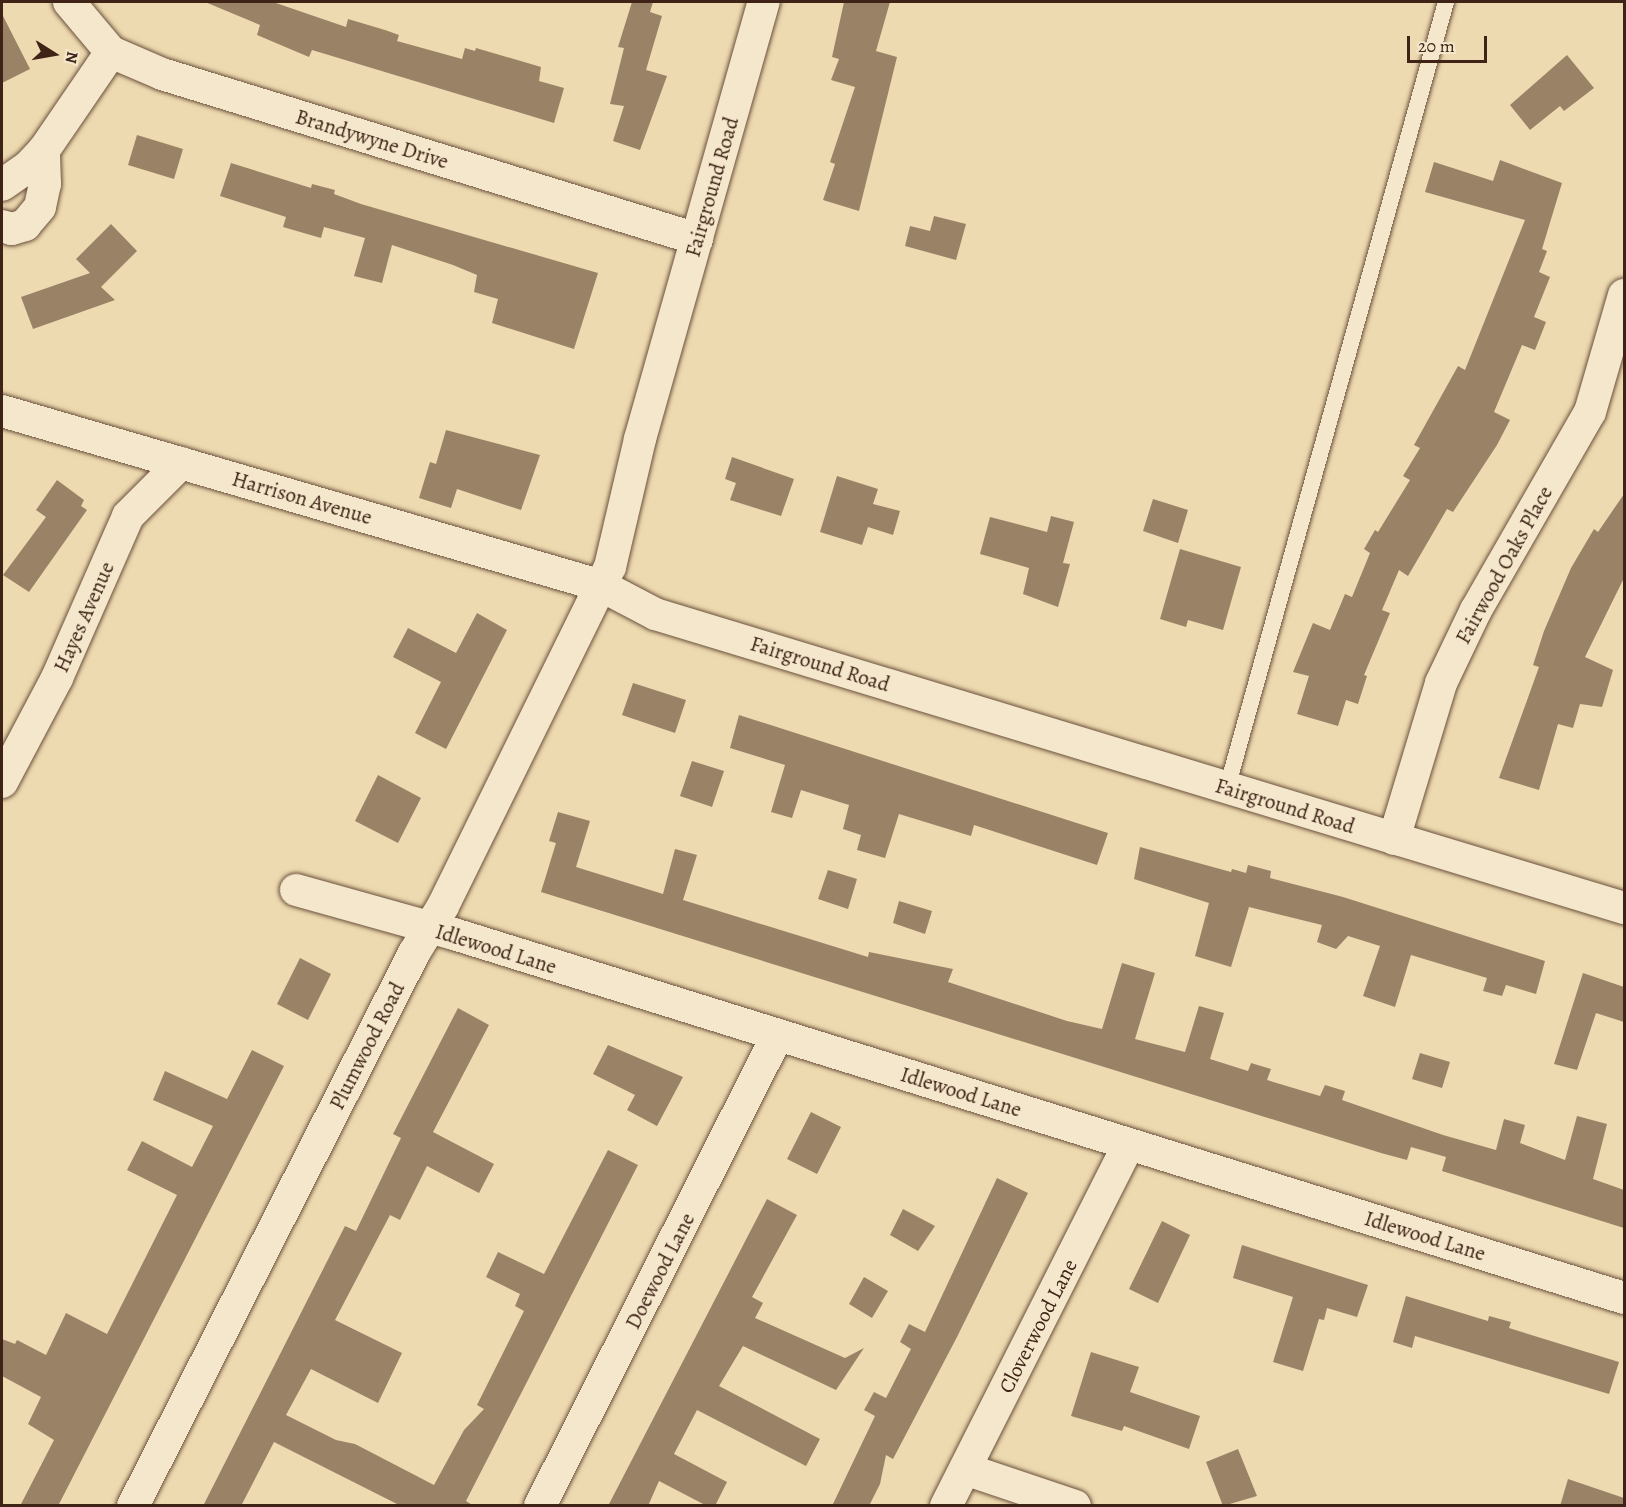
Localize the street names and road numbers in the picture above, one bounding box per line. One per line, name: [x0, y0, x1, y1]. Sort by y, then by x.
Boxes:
street label: Brandywyne Drive: [293, 104, 451, 174]
street label: Fairground Road: [680, 114, 744, 260]
street label: Harrison Avenue: [229, 466, 375, 530]
street label: Fairwood Oaks Place: [1450, 482, 1558, 648]
street label: Hayes Avenue: [48, 558, 120, 676]
street label: Fairground Road: [747, 631, 893, 697]
street label: Fairground Road: [1212, 773, 1358, 839]
street label: Idlewood Lane: [432, 919, 560, 979]
street label: Plumwood Road: [324, 978, 410, 1114]
street label: Idlewood Lane: [897, 1062, 1025, 1122]
street label: Idlewood Lane: [1361, 1206, 1489, 1266]
street label: Doewood Lane: [620, 1209, 700, 1333]
street label: Cloverwood Lane: [993, 1255, 1083, 1397]

